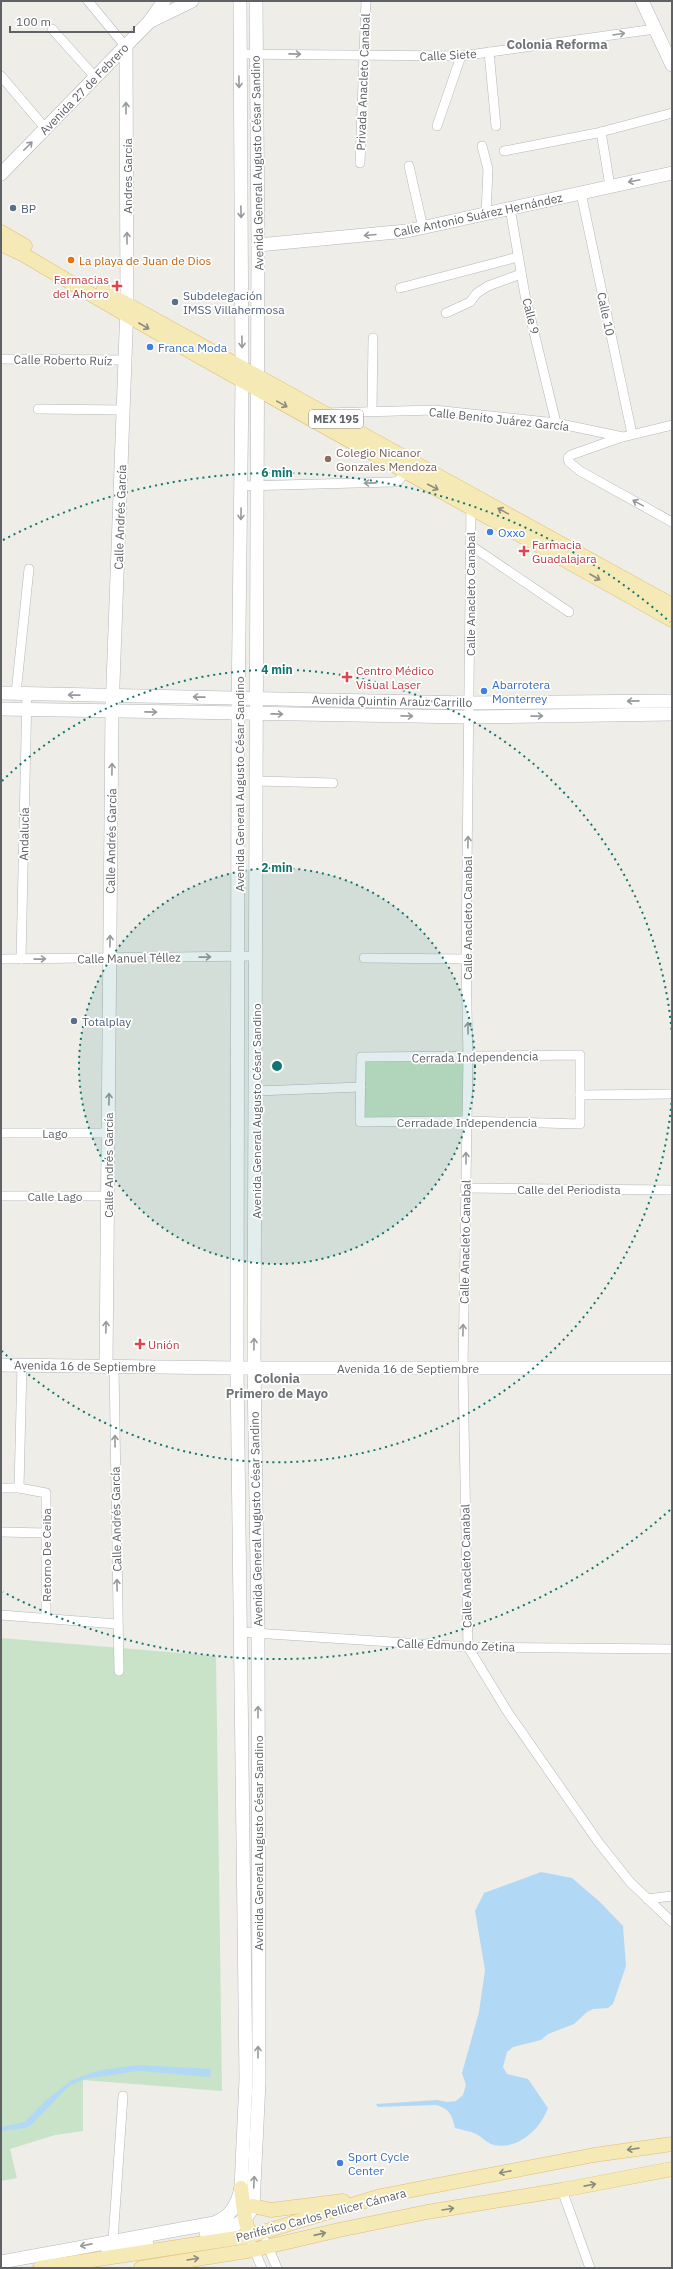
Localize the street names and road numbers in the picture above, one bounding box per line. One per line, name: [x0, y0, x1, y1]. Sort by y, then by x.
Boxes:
street label: Privada Anacleto Canabal: [353, 13, 373, 151]
street label: Avenida 27 de Febrero: [36, 40, 132, 138]
street label: Calle Siete: [419, 46, 477, 64]
street label: Avenida General Augusto César Sandino: [248, 55, 266, 271]
street label: Andres García: [120, 138, 135, 214]
street label: Calle Antonio Suárez Hernández: [392, 190, 564, 240]
street label: Calle 10: [594, 291, 618, 337]
street label: Calle 9: [519, 296, 543, 336]
street label: Calle Roberto Ruíz: [14, 352, 113, 368]
street label: Calle Benito Juárez García: [428, 404, 570, 434]
road number: MEX 195: [309, 410, 363, 428]
street label: Calle Andrés García: [111, 464, 129, 570]
street label: Calle Anacleto Canabal: [463, 532, 478, 656]
street label: Avenida General Augusto César Sandino: [232, 676, 247, 892]
street label: Avenida Quintin Arauz Carrillo: [312, 692, 473, 710]
street label: Calle Andrés García: [103, 788, 119, 894]
street label: Andalucía: [16, 807, 32, 861]
street label: Calle Anacleto Canabal: [460, 856, 475, 980]
street label: Calle Manuel Téllez: [77, 950, 181, 966]
street label: Avenida General Augusto César Sandino: [249, 1003, 264, 1219]
street label: Cerrada Independencia: [412, 1048, 539, 1066]
street label: Calle Andrés García: [101, 1112, 116, 1218]
street label: Cerradade Independencia: [397, 1115, 538, 1130]
street label: Lago: [42, 1126, 68, 1141]
street label: Calle Anacleto Canabal: [456, 1180, 474, 1304]
street label: Calle del Periodista: [517, 1182, 621, 1197]
street label: Calle Lago: [27, 1189, 83, 1204]
street label: Avenida 16 de Septiembre: [14, 1357, 157, 1375]
street label: Avenida 16 de Septiembre: [337, 1361, 479, 1376]
street label: Avenida General Augusto César Sandino: [247, 1411, 265, 1627]
street label: Calle Andrés García: [108, 1466, 124, 1572]
street label: Calle Anacleto Canabal: [457, 1504, 475, 1628]
street label: Retorno De Ceiba: [39, 1508, 54, 1602]
street label: Calle Edmundo Zetina: [397, 1635, 516, 1655]
street label: Avenida General Augusto César Sandino: [251, 1735, 266, 1951]
street label: Periférico Carlos Pellicer Cámara: [234, 2185, 408, 2245]

